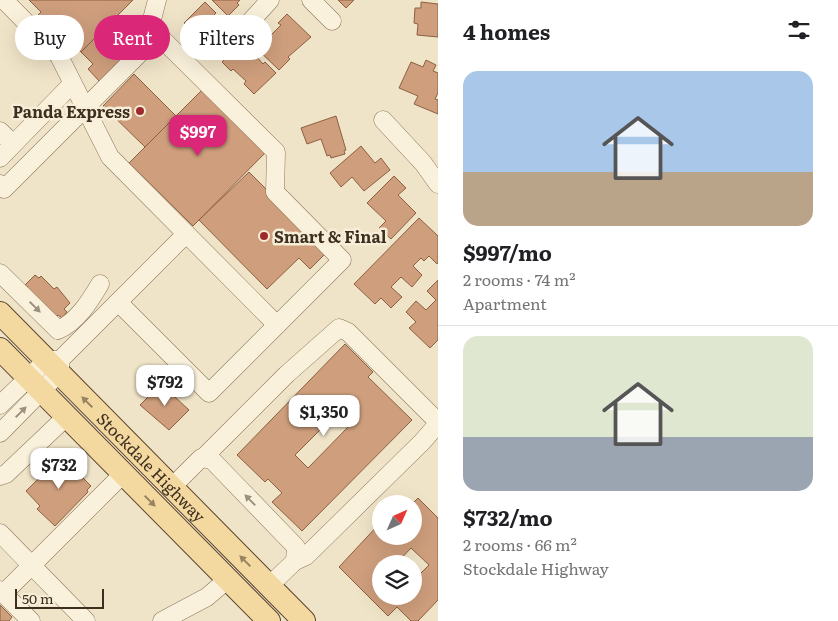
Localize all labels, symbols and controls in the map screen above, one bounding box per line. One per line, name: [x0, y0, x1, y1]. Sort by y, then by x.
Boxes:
chip: Buy: [15, 15, 84, 60]
chip: Rent: [94, 15, 170, 60]
chip: Filters: [180, 15, 272, 60]
text: 4 homes: [463, 15, 550, 46]
icon: filters: [785, 16, 813, 44]
place label: Panda Express: [12, 99, 130, 123]
icon: home: [593, 103, 683, 193]
marker: Panda Express: [134, 105, 146, 117]
pin: $997: [168, 114, 228, 157]
text: $997: [180, 119, 216, 143]
place label: Smart & Final: [274, 224, 387, 248]
marker: Smart & Final: [258, 230, 270, 242]
text: $997/mo: [463, 236, 552, 267]
text: 2 rooms · 74 m²: [463, 267, 576, 291]
text: Apartment: [463, 291, 547, 315]
one-way arrow: [29, 301, 41, 313]
pin: $792: [135, 364, 195, 407]
text: $792: [147, 369, 183, 393]
icon: home: [593, 369, 683, 459]
pin: $1,350: [283, 394, 365, 437]
one-way arrow: [81, 396, 93, 408]
text: $1,350: [300, 399, 348, 423]
one-way arrow: [14, 406, 26, 418]
street label: Stockdale Highway: [92, 406, 212, 528]
pin: $732: [29, 448, 89, 490]
text: $732: [41, 452, 77, 476]
one-way arrow: [244, 494, 256, 506]
one-way arrow: [143, 495, 155, 507]
north arrow: [372, 495, 422, 545]
map controls: [372, 495, 422, 605]
text: $732/mo: [463, 501, 553, 532]
text: 2 rooms · 66 m²: [463, 532, 577, 556]
button: layers: [372, 555, 422, 605]
one-way arrow: [239, 556, 251, 568]
text: Stockdale Highway: [463, 556, 609, 580]
scale bar: [15, 586, 104, 609]
text: 50 m: [22, 588, 54, 608]

